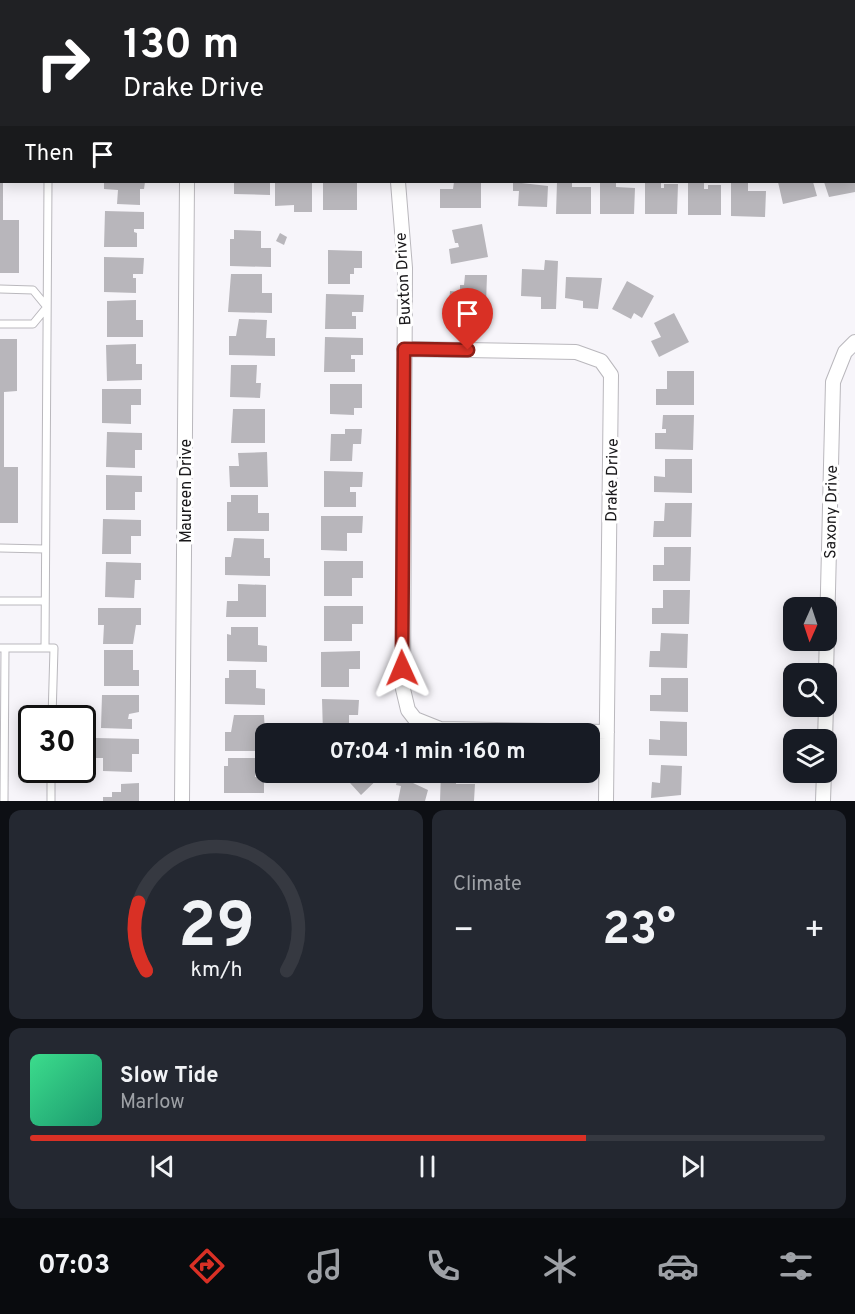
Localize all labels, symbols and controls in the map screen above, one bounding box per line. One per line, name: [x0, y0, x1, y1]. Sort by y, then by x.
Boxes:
text: 130 m: [123, 20, 239, 73]
icon: right: [24, 24, 102, 102]
text: Drake Drive: [123, 72, 264, 106]
icon: arrive: [86, 138, 119, 171]
text: Then: [24, 141, 74, 168]
street label: Buxton Drive: [392, 232, 416, 326]
pin: [442, 288, 493, 350]
icon: arrive: [451, 297, 484, 330]
street label: Drake Drive: [602, 438, 624, 522]
street label: Maureen Drive: [177, 439, 197, 543]
street label: Saxony Drive: [821, 465, 843, 559]
north arrow: [783, 597, 837, 651]
map controls: [783, 597, 837, 783]
position arrow: [370, 636, 434, 700]
button: search: [783, 663, 837, 717]
speed limit sign: 30: [18, 705, 96, 783]
button: layers: [783, 729, 837, 783]
text: 07:04 · 1 min · 160 m: [329, 739, 526, 766]
text: Climate: [453, 872, 522, 898]
text: 29: [178, 890, 254, 969]
text: 23°: [602, 903, 676, 960]
text: −: [453, 911, 474, 953]
text: +: [804, 911, 825, 953]
text: km/h: [190, 958, 242, 985]
text: Slow Tide: [120, 1063, 219, 1090]
text: Marlow: [120, 1090, 184, 1116]
icon: previous: [146, 1150, 179, 1183]
icon: pause: [411, 1150, 444, 1183]
icon: next: [676, 1150, 709, 1183]
icon: directions: [186, 1245, 228, 1287]
icon: music: [304, 1245, 346, 1287]
icon: phone: [422, 1245, 464, 1287]
icon: climate: [539, 1245, 581, 1287]
icon: car: [657, 1245, 699, 1287]
icon: filters: [775, 1245, 817, 1287]
text: 07:03: [38, 1249, 110, 1283]

